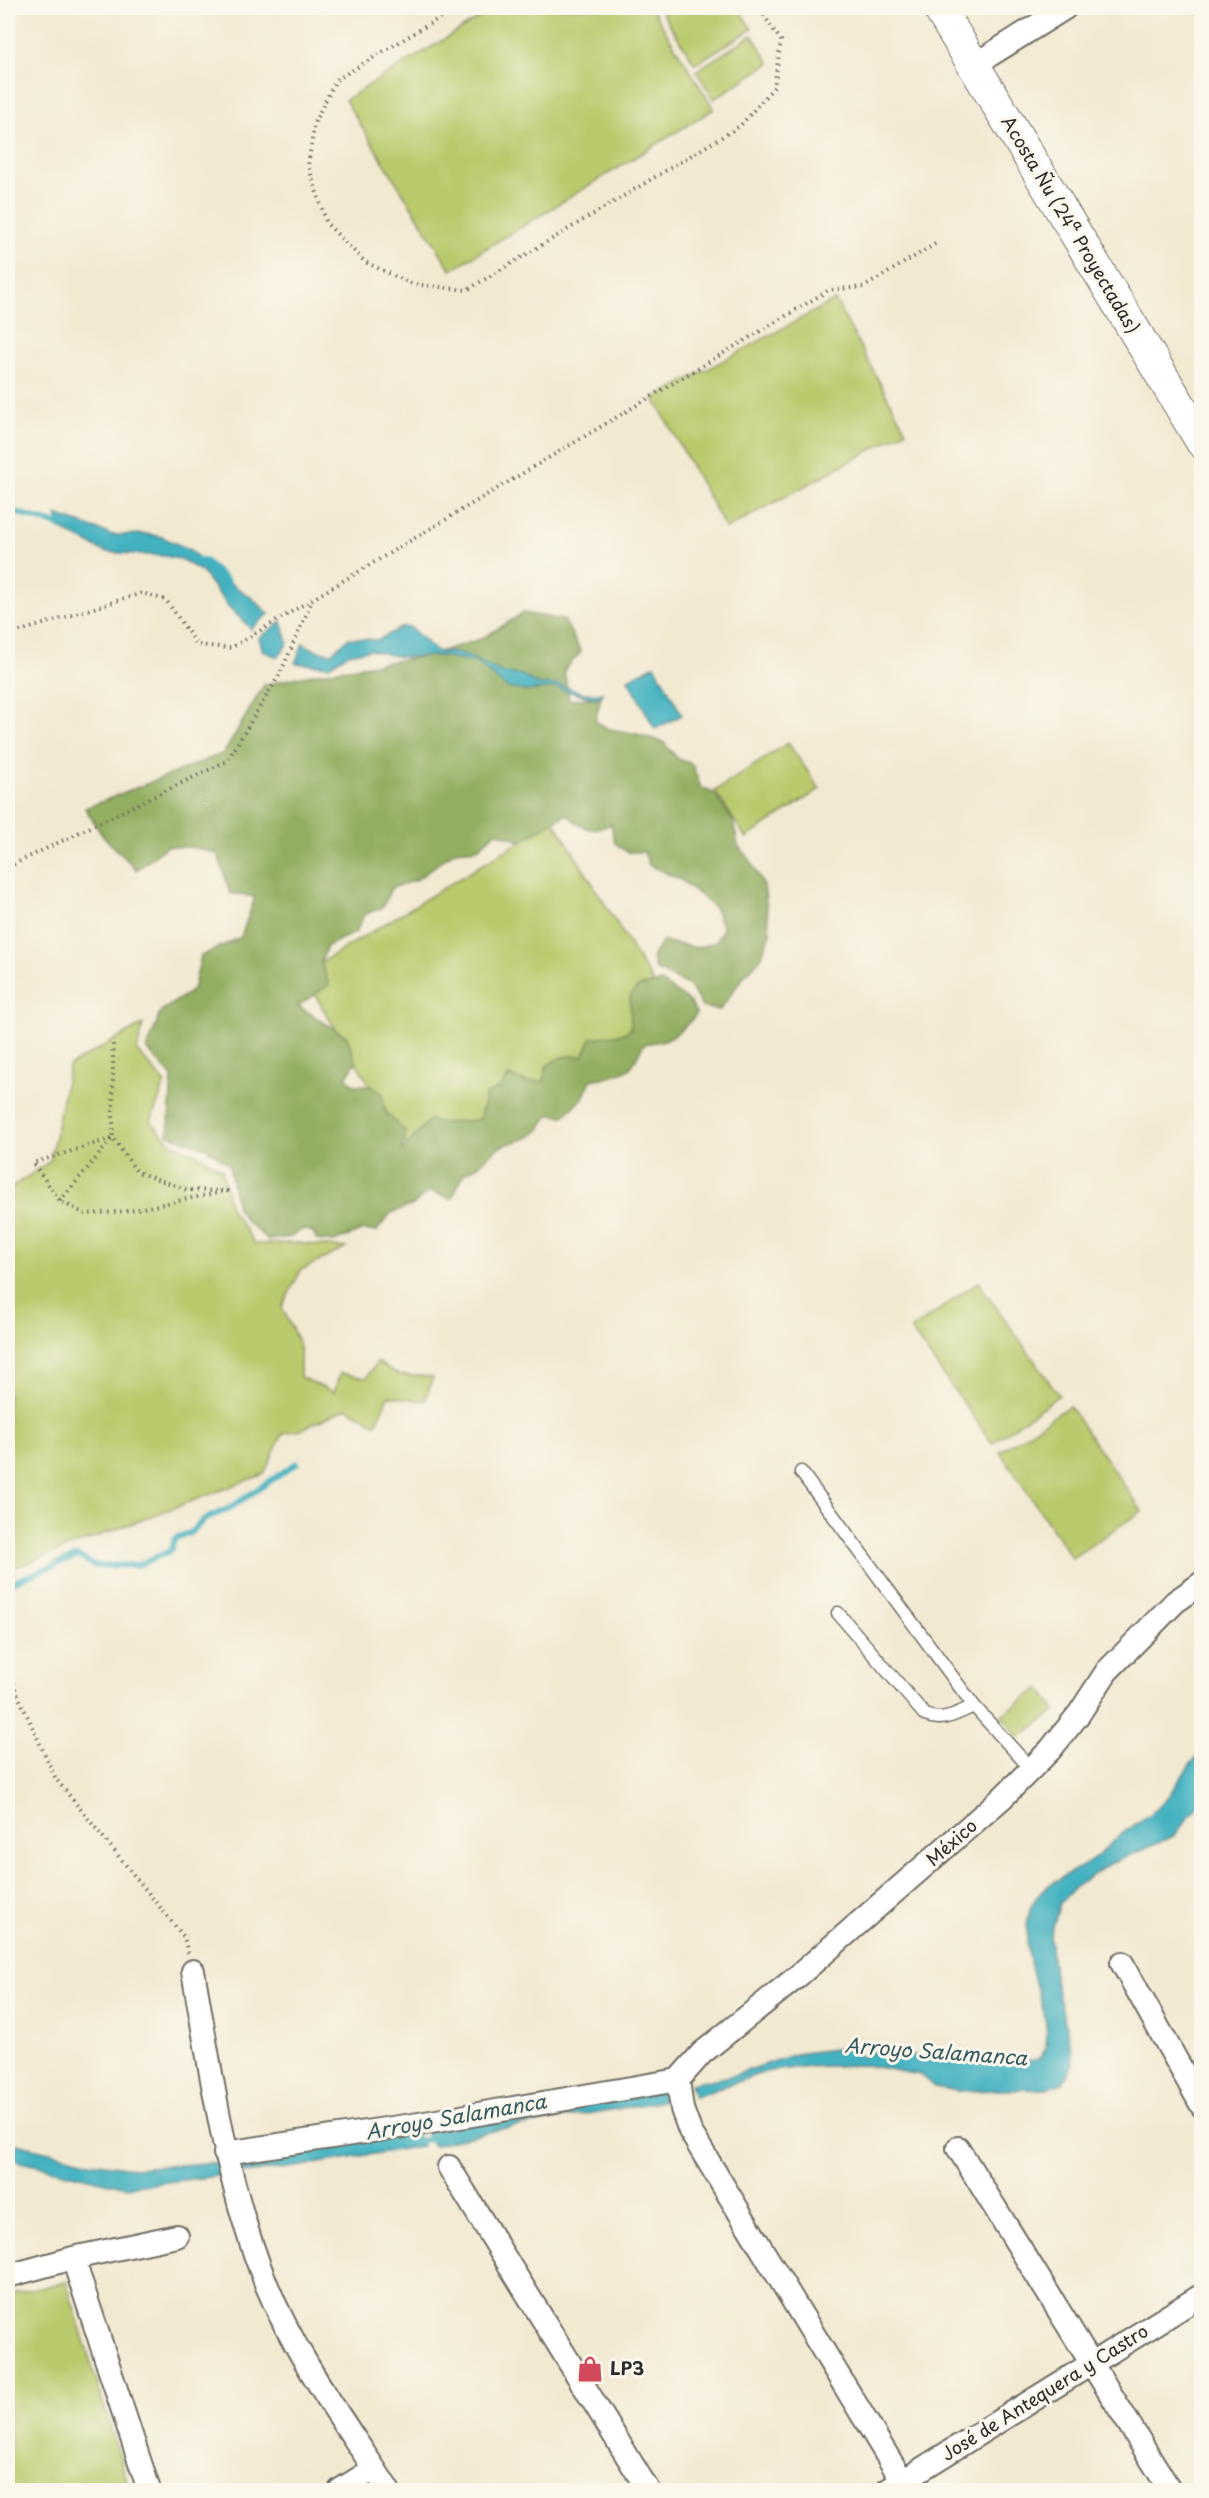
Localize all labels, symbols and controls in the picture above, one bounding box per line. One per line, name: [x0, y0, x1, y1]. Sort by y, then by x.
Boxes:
street label: Acosta Ñu (24ª Proyectadas): [995, 110, 1147, 338]
street label: México: [919, 1812, 983, 1872]
water label: Arroyo Salamanca: [844, 2030, 1029, 2072]
water label: Arroyo Salamanca: [363, 2085, 550, 2147]
street label: José de Antequera y Castro: [936, 2317, 1153, 2467]
shop icon: LP3: [575, 2354, 605, 2384]
place label: LP3: [610, 2354, 644, 2381]

